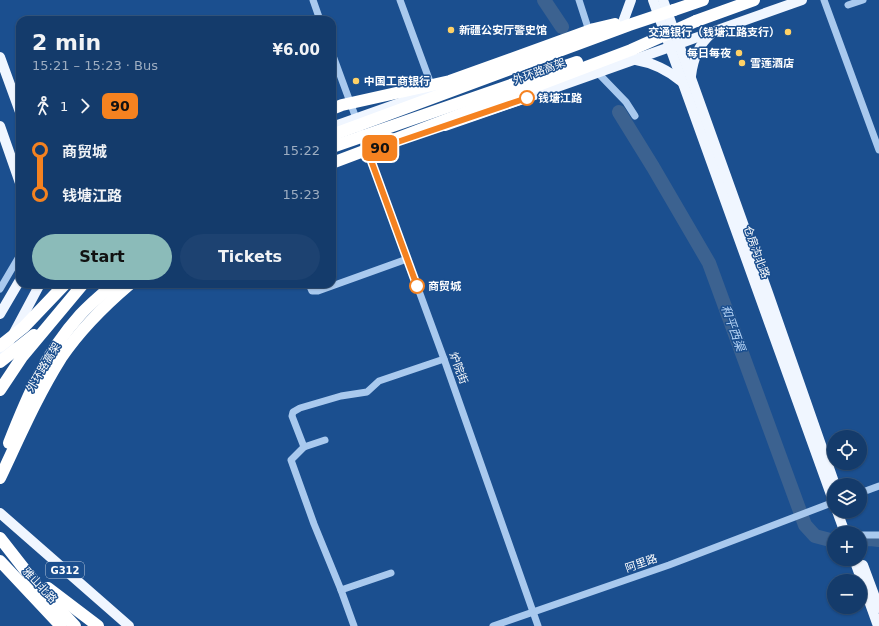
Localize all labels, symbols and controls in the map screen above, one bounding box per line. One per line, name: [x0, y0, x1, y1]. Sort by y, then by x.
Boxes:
place label: 新疆公安厅警史馆: [459, 24, 547, 37]
marker: 新疆公安厅警史馆: [446, 25, 456, 35]
place label: 交通银行（钱塘江路支行）: [648, 26, 780, 39]
marker: 交通银行（钱塘江路支行）: [783, 27, 793, 37]
text: 2 min: [32, 30, 101, 55]
text: ¥6.00: [273, 41, 320, 59]
place label: 每日每夜: [687, 47, 731, 60]
marker: 每日每夜: [734, 48, 744, 58]
street label: 外环路高架: [511, 56, 567, 87]
place label: 雪莲酒店: [750, 57, 794, 70]
text: 15:21 – 15:23 · Bus: [32, 58, 158, 73]
marker: 雪莲酒店: [737, 58, 747, 68]
place label: 中国工商银行: [364, 75, 430, 88]
marker: 中国工商银行: [351, 76, 361, 86]
marker: 钱塘江路: [519, 90, 535, 106]
place label: 钱塘江路: [538, 92, 583, 105]
icon: walk: [32, 95, 54, 117]
icon: forward: [74, 95, 96, 117]
text: 90: [110, 98, 130, 114]
text: 1: [60, 99, 68, 114]
line badge: 90: [362, 135, 398, 161]
text: 90: [370, 140, 390, 156]
text: 商贸城: [62, 143, 107, 161]
text: 15:22: [283, 143, 320, 158]
text: 钱塘江路: [62, 187, 122, 205]
text: 15:23: [283, 187, 320, 202]
street label: 仓房沟北路: [741, 224, 772, 280]
button: Start: [32, 234, 172, 280]
button: Tickets: [180, 234, 320, 280]
marker: 商贸城: [409, 278, 425, 294]
place label: 商贸城: [428, 280, 462, 293]
water label: 和平西渠: [718, 303, 748, 355]
street label: 外环路高架: [24, 340, 63, 394]
street label: 炉院街: [447, 350, 470, 386]
map controls: [827, 430, 867, 614]
button: locate: [827, 430, 867, 470]
button: layers: [827, 478, 867, 518]
button: +: [827, 526, 867, 566]
street label: 阿里路: [623, 552, 659, 575]
road number: G312: [46, 562, 84, 578]
street label: 雅山北路: [20, 565, 59, 606]
button: −: [827, 574, 867, 614]

